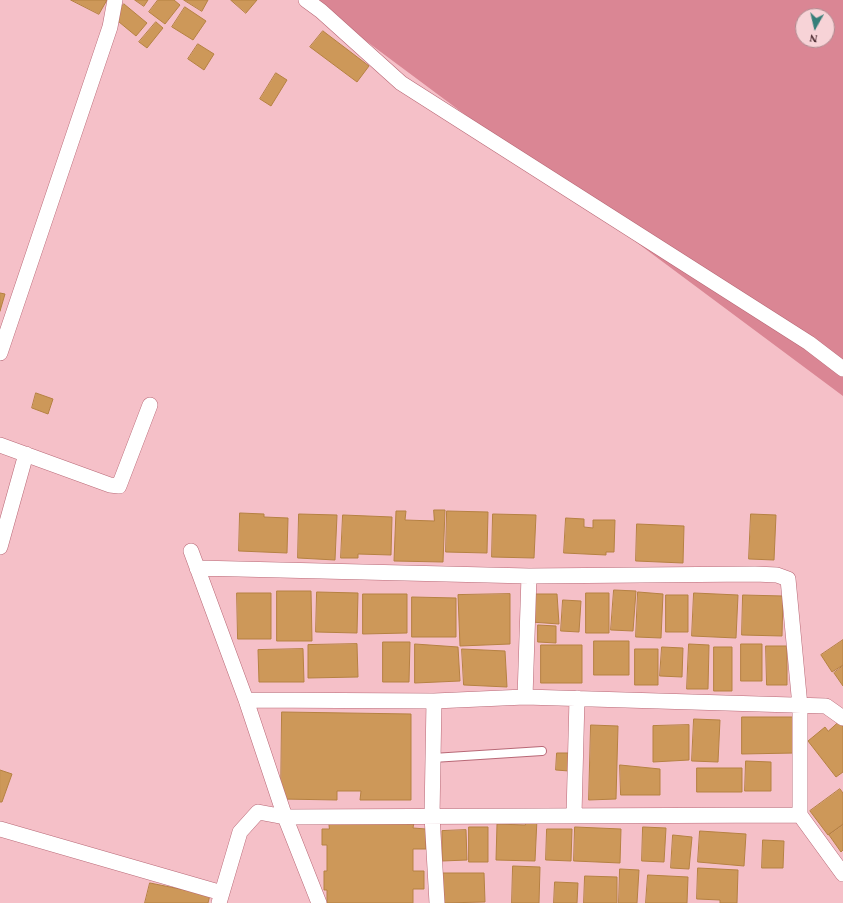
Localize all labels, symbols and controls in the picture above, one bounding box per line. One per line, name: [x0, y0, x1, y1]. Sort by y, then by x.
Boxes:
north arrow: [795, 8, 835, 48]
text: N: [809, 32, 818, 45]

